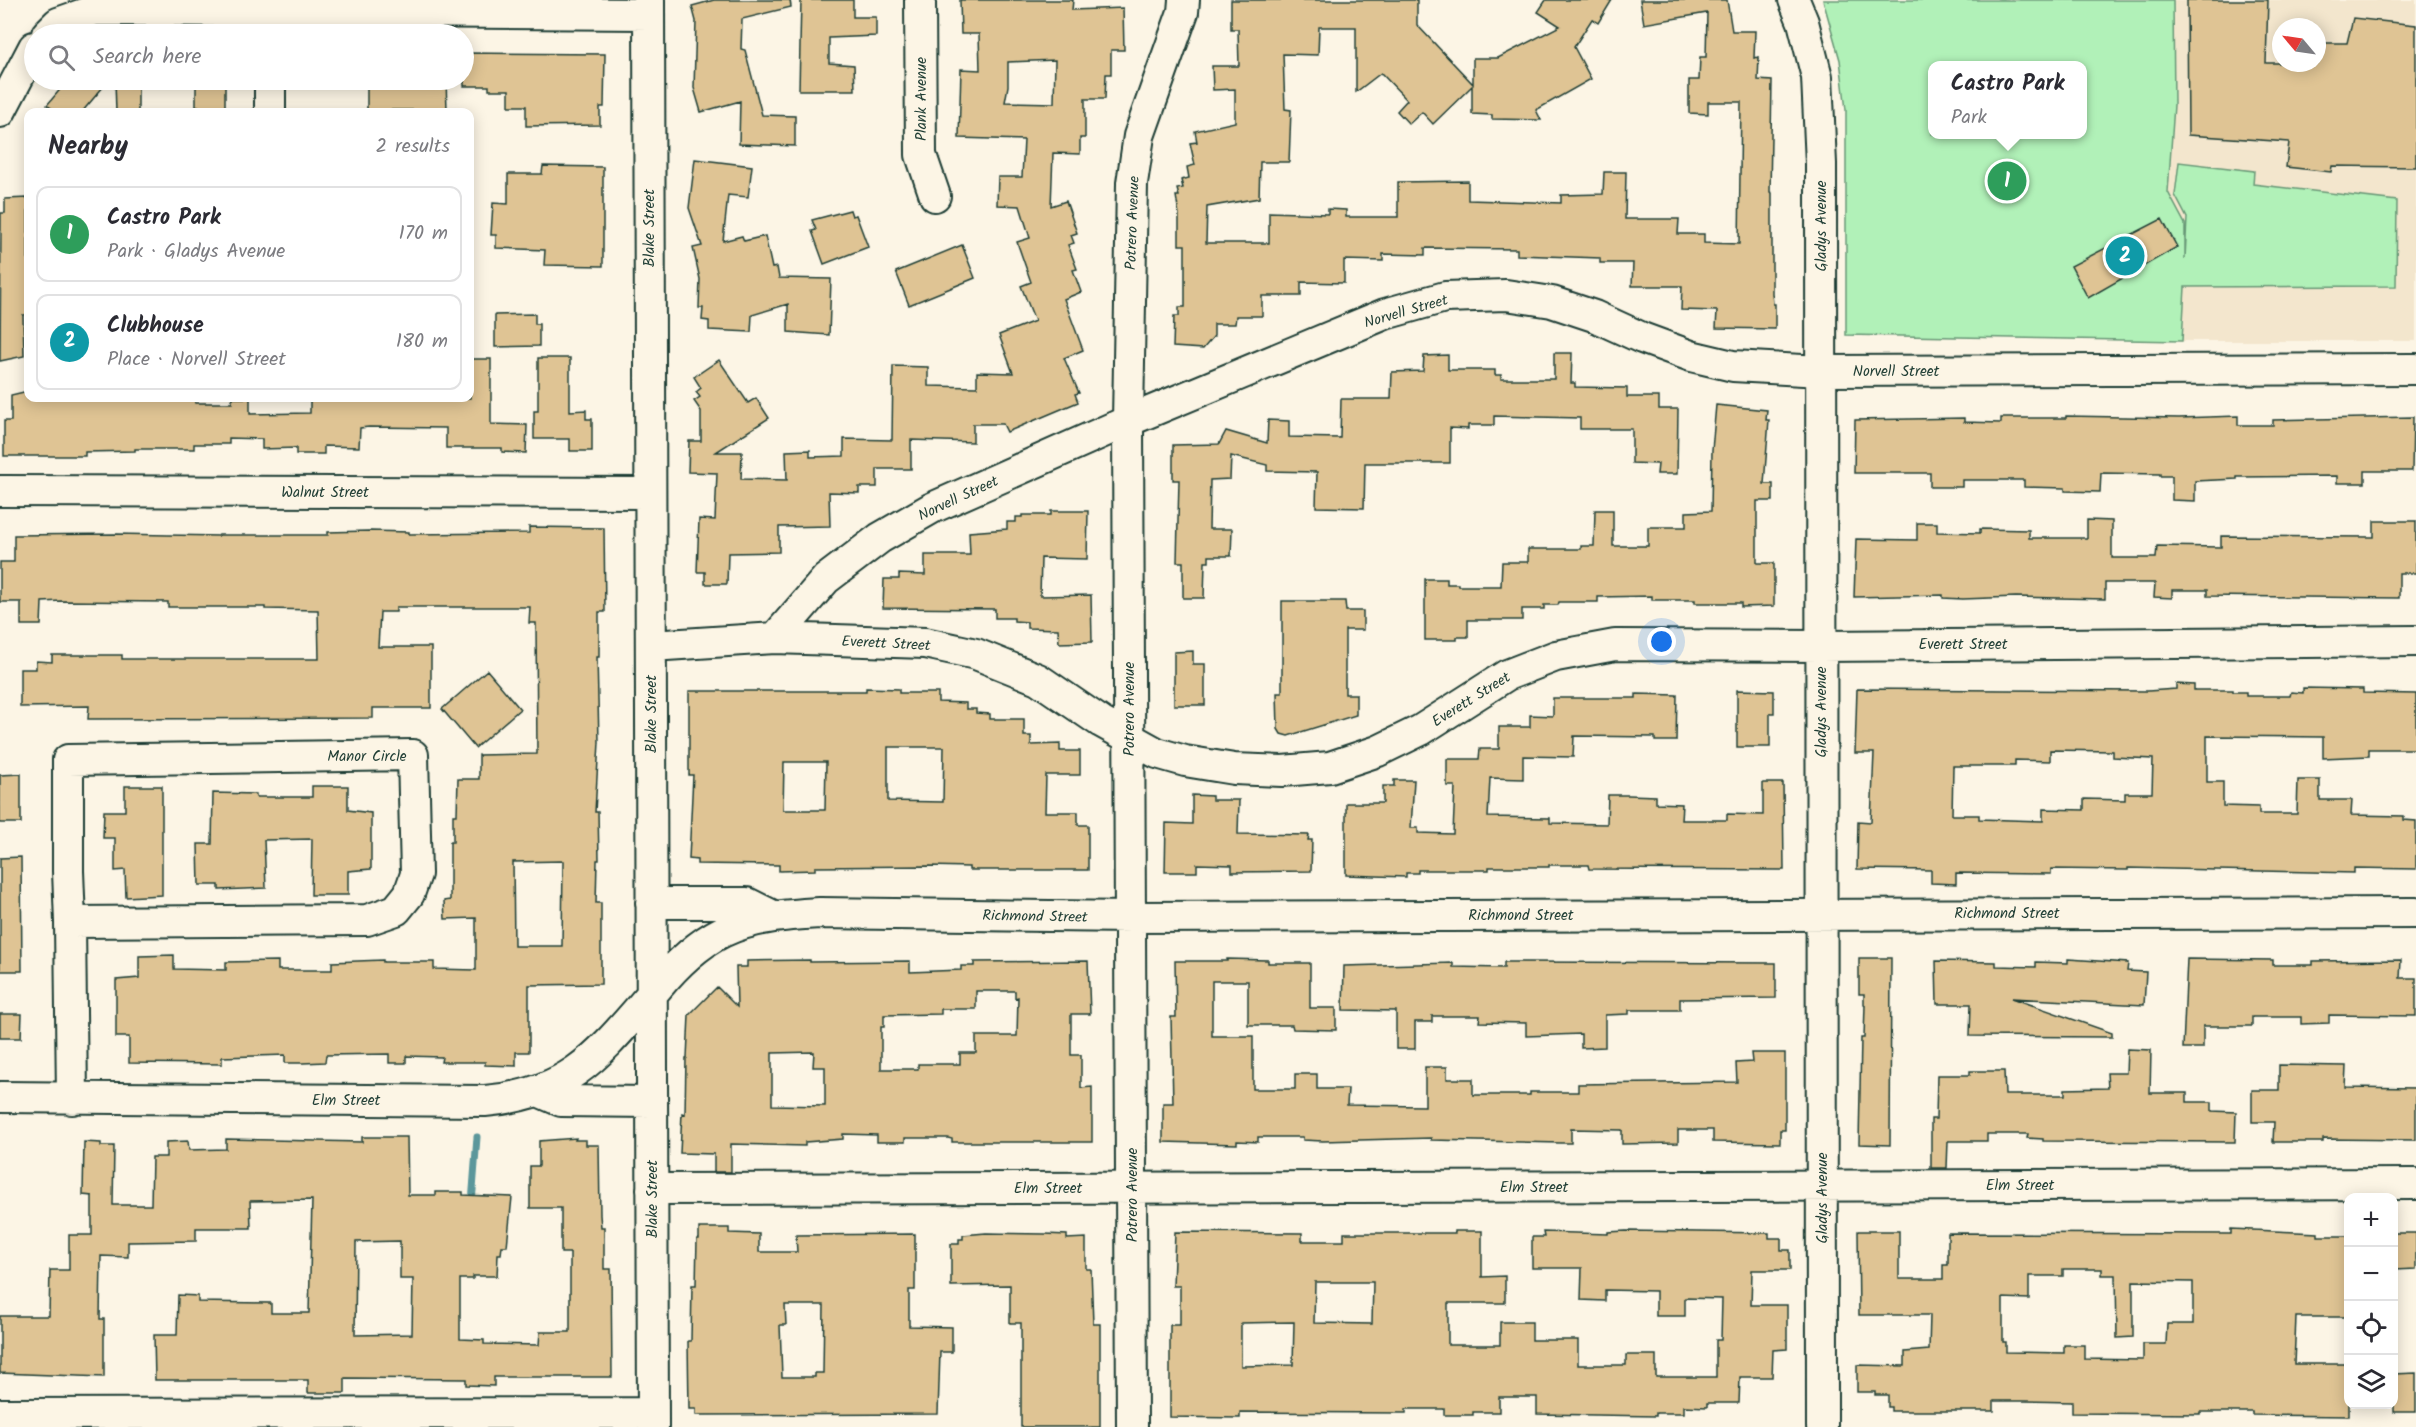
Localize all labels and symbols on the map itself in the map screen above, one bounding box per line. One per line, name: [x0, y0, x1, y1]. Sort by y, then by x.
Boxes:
north arrow: [2272, 18, 2326, 72]
street label: Plank Avenue: [910, 57, 934, 141]
pin: 1: [1988, 158, 2026, 204]
street label: Potrero Avenue: [1119, 175, 1147, 271]
street label: Gladys Avenue: [1810, 180, 1834, 271]
street label: Blake Street: [638, 189, 662, 267]
pin: 2: [2106, 234, 2144, 278]
street label: Norvell Street: [1361, 288, 1451, 335]
street label: Norvell Street: [1853, 360, 1939, 384]
street label: Norvell Street: [914, 470, 1003, 528]
street label: Walnut Street: [281, 481, 369, 505]
your location: [1647, 627, 1676, 656]
street label: Everett Street: [841, 630, 931, 658]
street label: Everett Street: [1918, 633, 2008, 657]
street label: Potrero Avenue: [1118, 662, 1142, 756]
street label: Everett Street: [1427, 666, 1516, 734]
street label: Gladys Avenue: [1810, 666, 1834, 757]
street label: Blake Street: [640, 675, 664, 753]
street label: Manor Circle: [327, 745, 407, 769]
street label: Richmond Street: [1954, 902, 2060, 926]
street label: Richmond Street: [982, 904, 1088, 930]
street label: Richmond Street: [1468, 904, 1574, 928]
street label: Elm Street: [312, 1089, 380, 1113]
street label: Potrero Avenue: [1121, 1148, 1145, 1242]
street label: Gladys Avenue: [1811, 1152, 1835, 1243]
street label: Blake Street: [641, 1160, 665, 1238]
street label: Elm Street: [1986, 1174, 2054, 1198]
street label: Elm Street: [1500, 1176, 1568, 1200]
street label: Elm Street: [1014, 1177, 1082, 1201]

